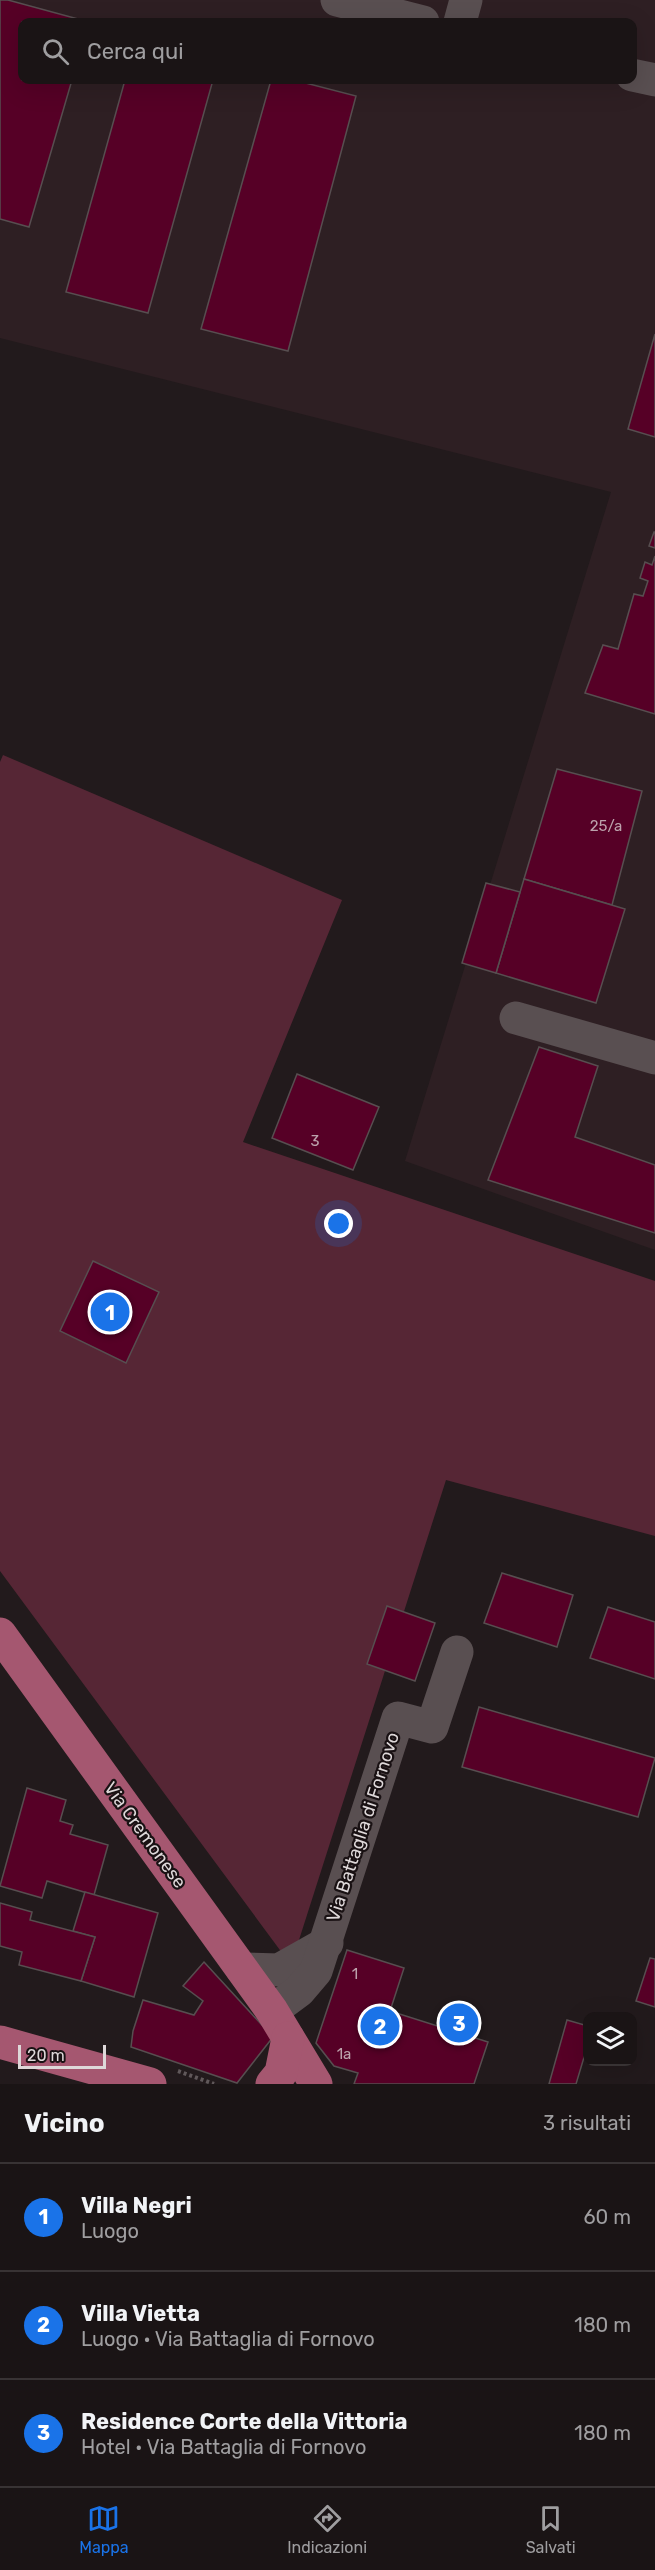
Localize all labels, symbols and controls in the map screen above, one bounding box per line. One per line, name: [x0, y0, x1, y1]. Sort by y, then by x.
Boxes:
search box: [18, 18, 637, 84]
icon: search: [39, 35, 72, 68]
text: Cerca qui: [87, 38, 183, 65]
house number: 25/a: [590, 817, 622, 835]
house number: 3: [310, 1132, 320, 1150]
your location: [324, 1209, 353, 1238]
pin: 1: [90, 1290, 130, 1334]
street label: Via Battaglia di Fornovo: [322, 1729, 404, 1925]
street label: Via Cremonese: [99, 1778, 191, 1892]
house number: 1: [352, 1965, 358, 1983]
pin: 3: [440, 2000, 478, 2046]
pin: 2: [360, 2004, 400, 2048]
map controls: [583, 2012, 637, 2066]
button: layers: [583, 2012, 637, 2066]
scale bar: [18, 2042, 106, 2070]
house number: 1a: [337, 2045, 351, 2063]
text: 20 m: [27, 2046, 65, 2065]
text: Vicino: [24, 2108, 105, 2139]
text: 3 risultati: [543, 2111, 631, 2135]
text: Villa Negri: [81, 2192, 192, 2219]
text: 1: [39, 2205, 48, 2229]
text: 60 m: [584, 2205, 631, 2229]
text: Luogo: [81, 2219, 139, 2243]
text: Villa Vietta: [81, 2300, 200, 2327]
text: 2: [37, 2313, 50, 2337]
text: 180 m: [574, 2313, 631, 2337]
text: Luogo · Via Battaglia di Fornovo: [81, 2327, 375, 2351]
text: Residence Corte della Vittoria: [81, 2408, 408, 2435]
text: 3: [37, 2421, 50, 2445]
text: 180 m: [574, 2421, 631, 2445]
text: Hotel · Via Battaglia di Fornovo: [81, 2435, 366, 2459]
tab: Mappa: [79, 2502, 129, 2557]
tab: Indicazioni: [287, 2502, 367, 2557]
tab: Salvati: [526, 2502, 576, 2557]

